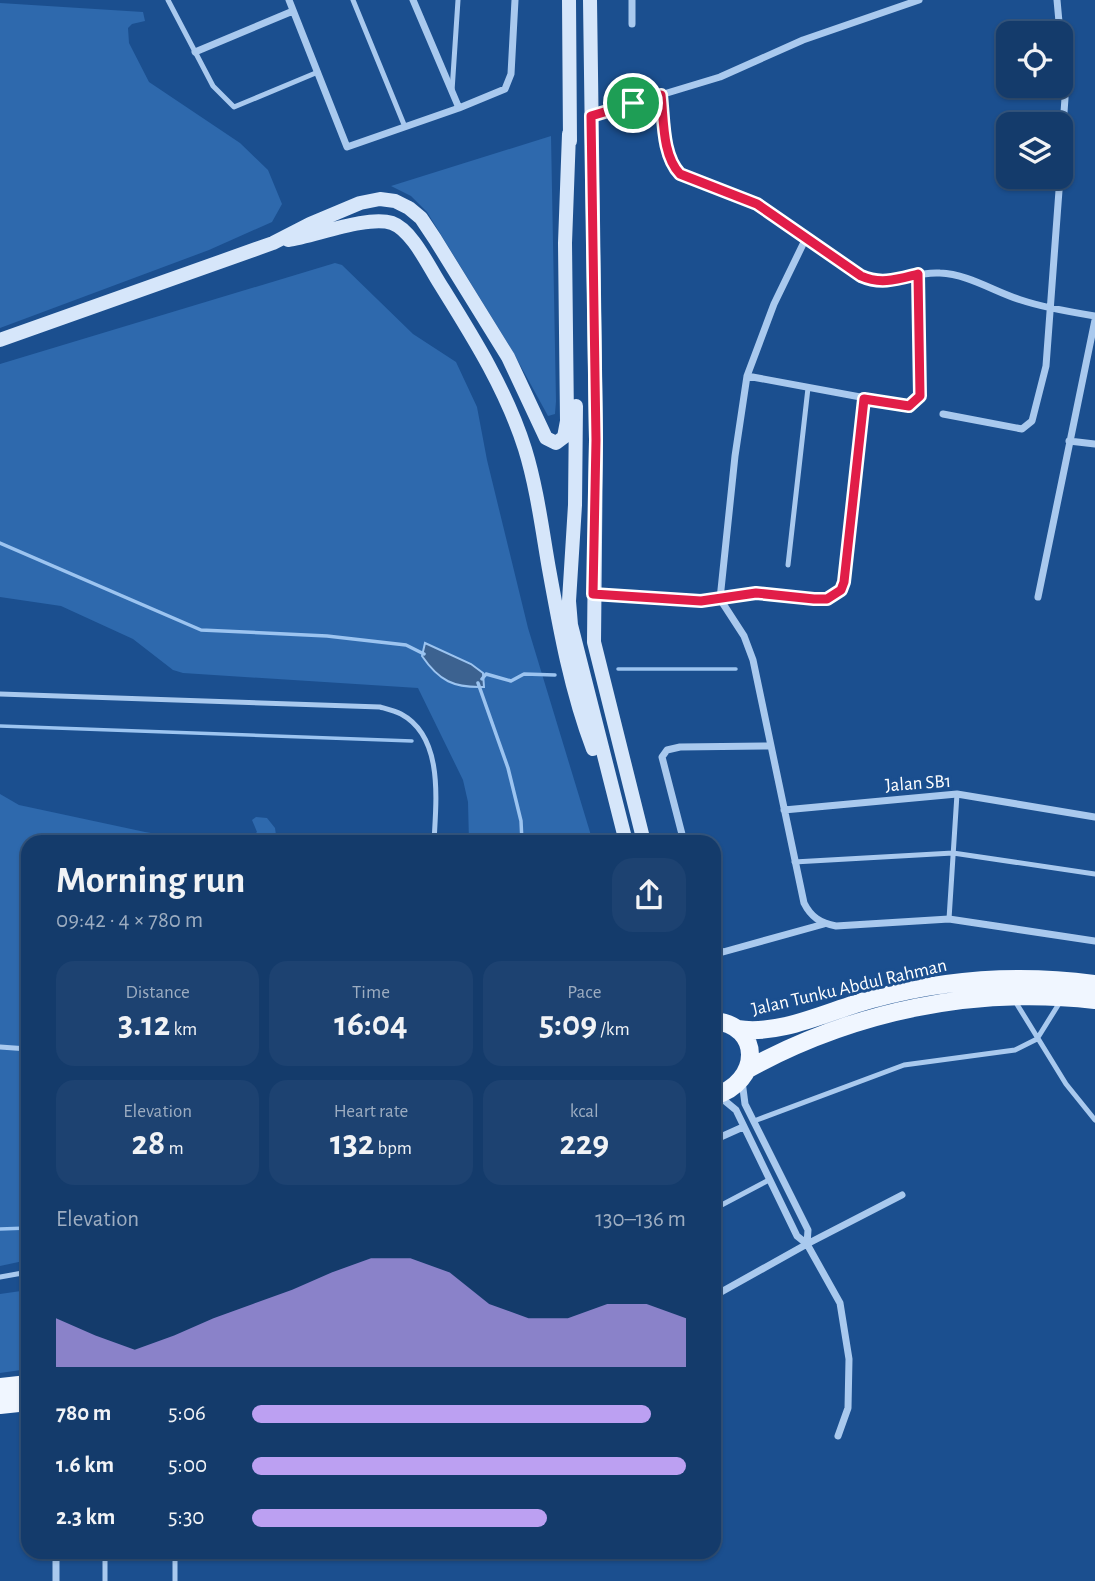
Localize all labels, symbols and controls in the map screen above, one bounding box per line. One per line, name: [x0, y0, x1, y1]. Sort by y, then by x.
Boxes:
map controls: [996, 21, 1073, 189]
button: locate: [996, 21, 1073, 98]
pin: [603, 73, 663, 133]
icon: arrive: [614, 84, 652, 122]
button: layers: [996, 112, 1073, 189]
street label: Jalan SB1: [884, 772, 952, 795]
button: share: [612, 858, 686, 932]
text: Morning run: [56, 862, 245, 900]
text: 09:42 · 4 × 780 m: [56, 909, 203, 932]
street label: Jalan Tunku Abdul Rahman: [750, 956, 949, 1019]
text: Distance: [125, 983, 190, 1002]
text: Time: [352, 983, 390, 1002]
text: Pace: [567, 983, 601, 1002]
text: 3.12: [118, 1007, 170, 1042]
text: 16:04: [334, 1007, 408, 1042]
text: 5:09: [539, 1007, 597, 1042]
text: km: [170, 1020, 197, 1039]
text: /km: [597, 1020, 630, 1039]
text: Elevation: [123, 1102, 192, 1121]
text: Heart rate: [334, 1102, 408, 1121]
text: kcal: [570, 1102, 599, 1121]
text: 28: [132, 1126, 165, 1161]
text: 132: [330, 1126, 374, 1161]
text: 229: [559, 1126, 609, 1161]
text: m: [165, 1139, 184, 1158]
text: bpm: [374, 1139, 412, 1158]
text: Elevation: [56, 1208, 139, 1231]
text: 130–136 m: [595, 1208, 686, 1231]
text: 780 m: [56, 1402, 111, 1425]
text: 5:06: [168, 1402, 206, 1425]
text: 1.6 km: [56, 1454, 114, 1477]
text: 5:00: [168, 1454, 207, 1477]
text: 2.3 km: [56, 1506, 115, 1529]
text: 5:30: [168, 1506, 205, 1529]

